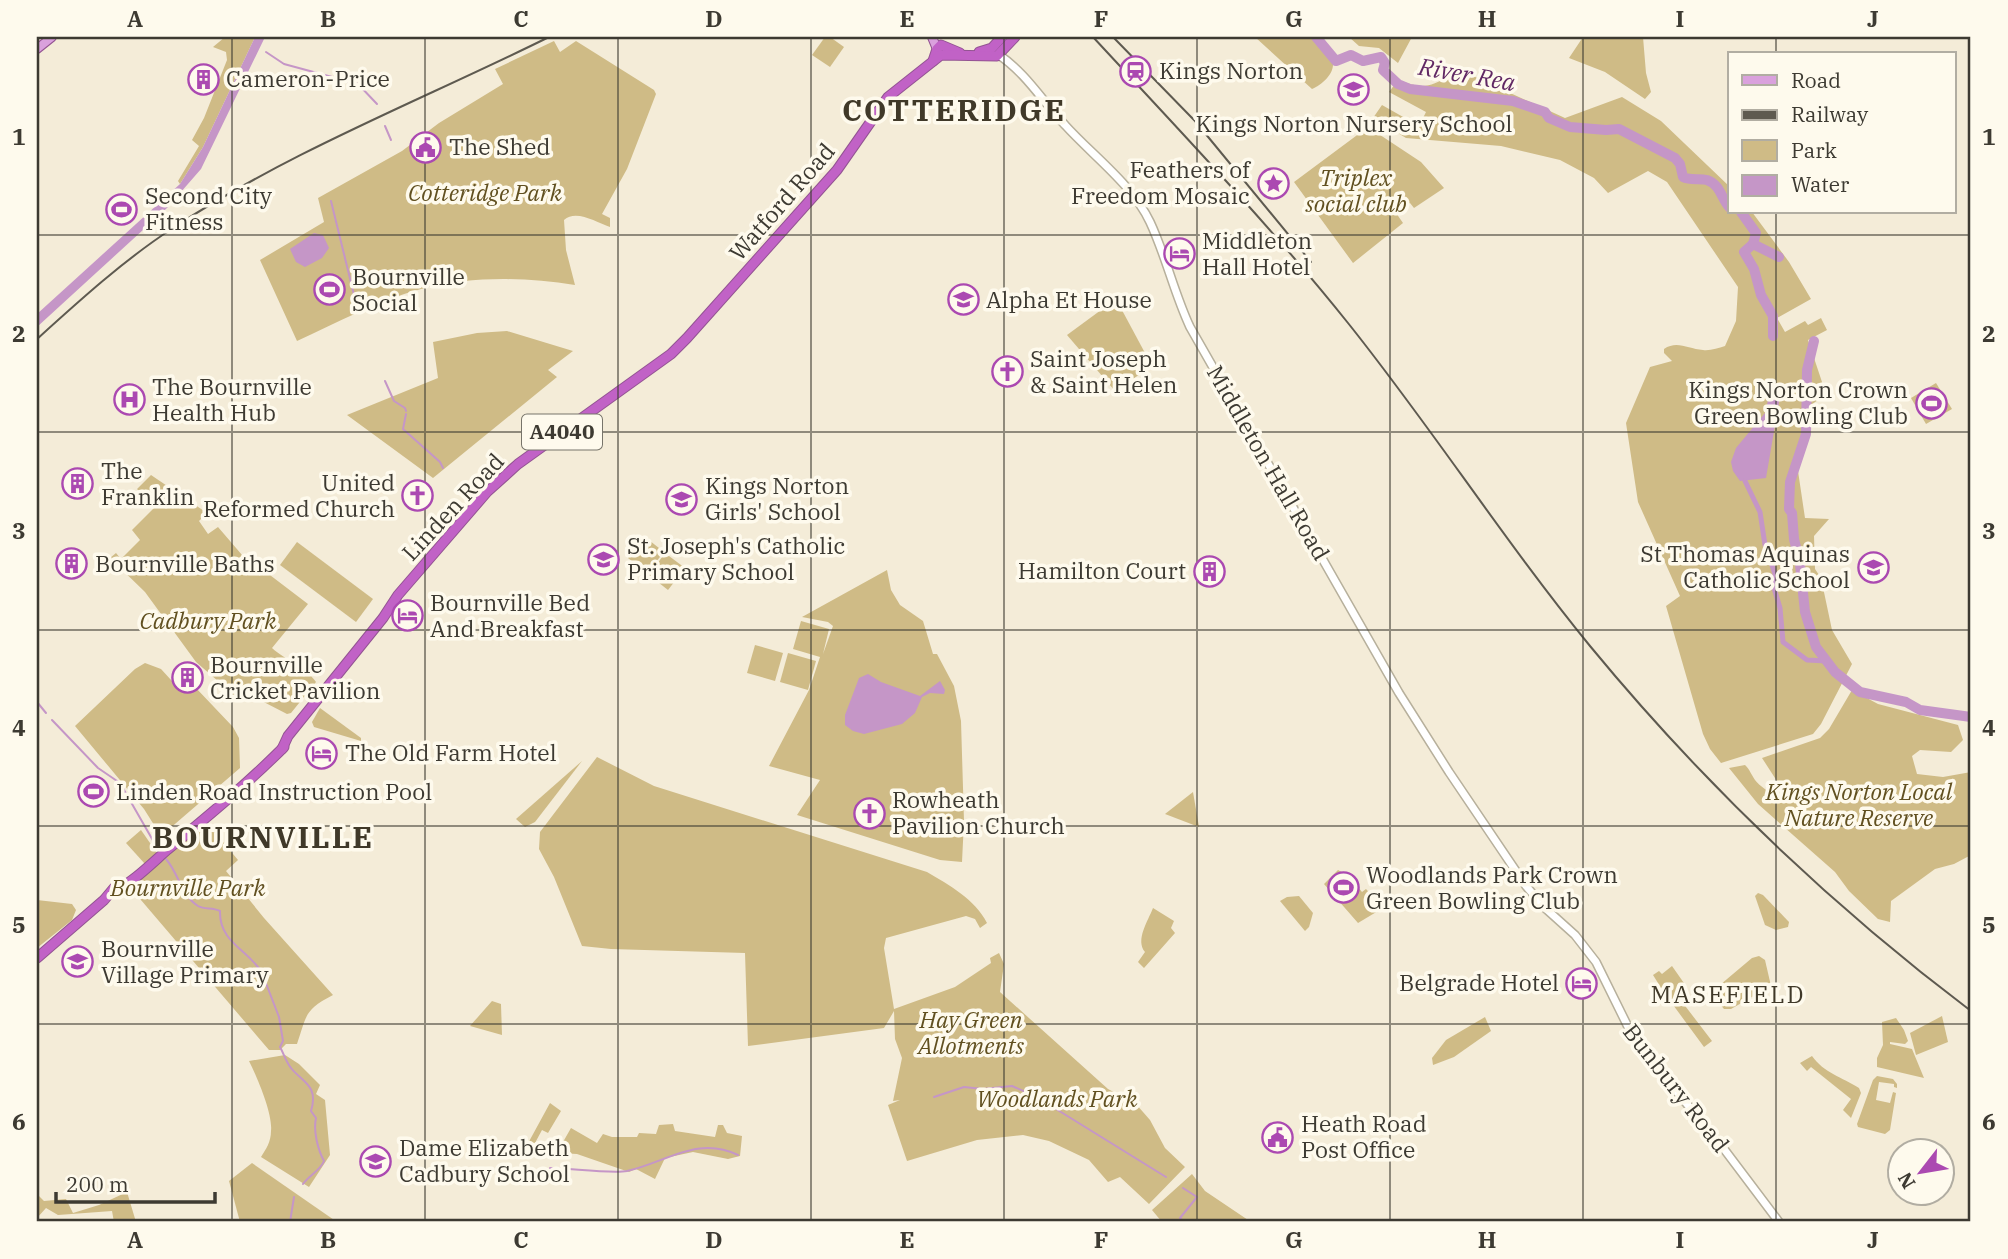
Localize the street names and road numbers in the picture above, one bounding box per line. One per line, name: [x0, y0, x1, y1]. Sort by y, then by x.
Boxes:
street label: Watford Road: [722, 136, 841, 266]
street label: Middleton Hall Road: [1201, 360, 1337, 565]
road number: A4040: [522, 414, 602, 450]
street label: Linden Road: [395, 446, 510, 567]
street label: Bunbury Road: [1617, 1017, 1736, 1158]

